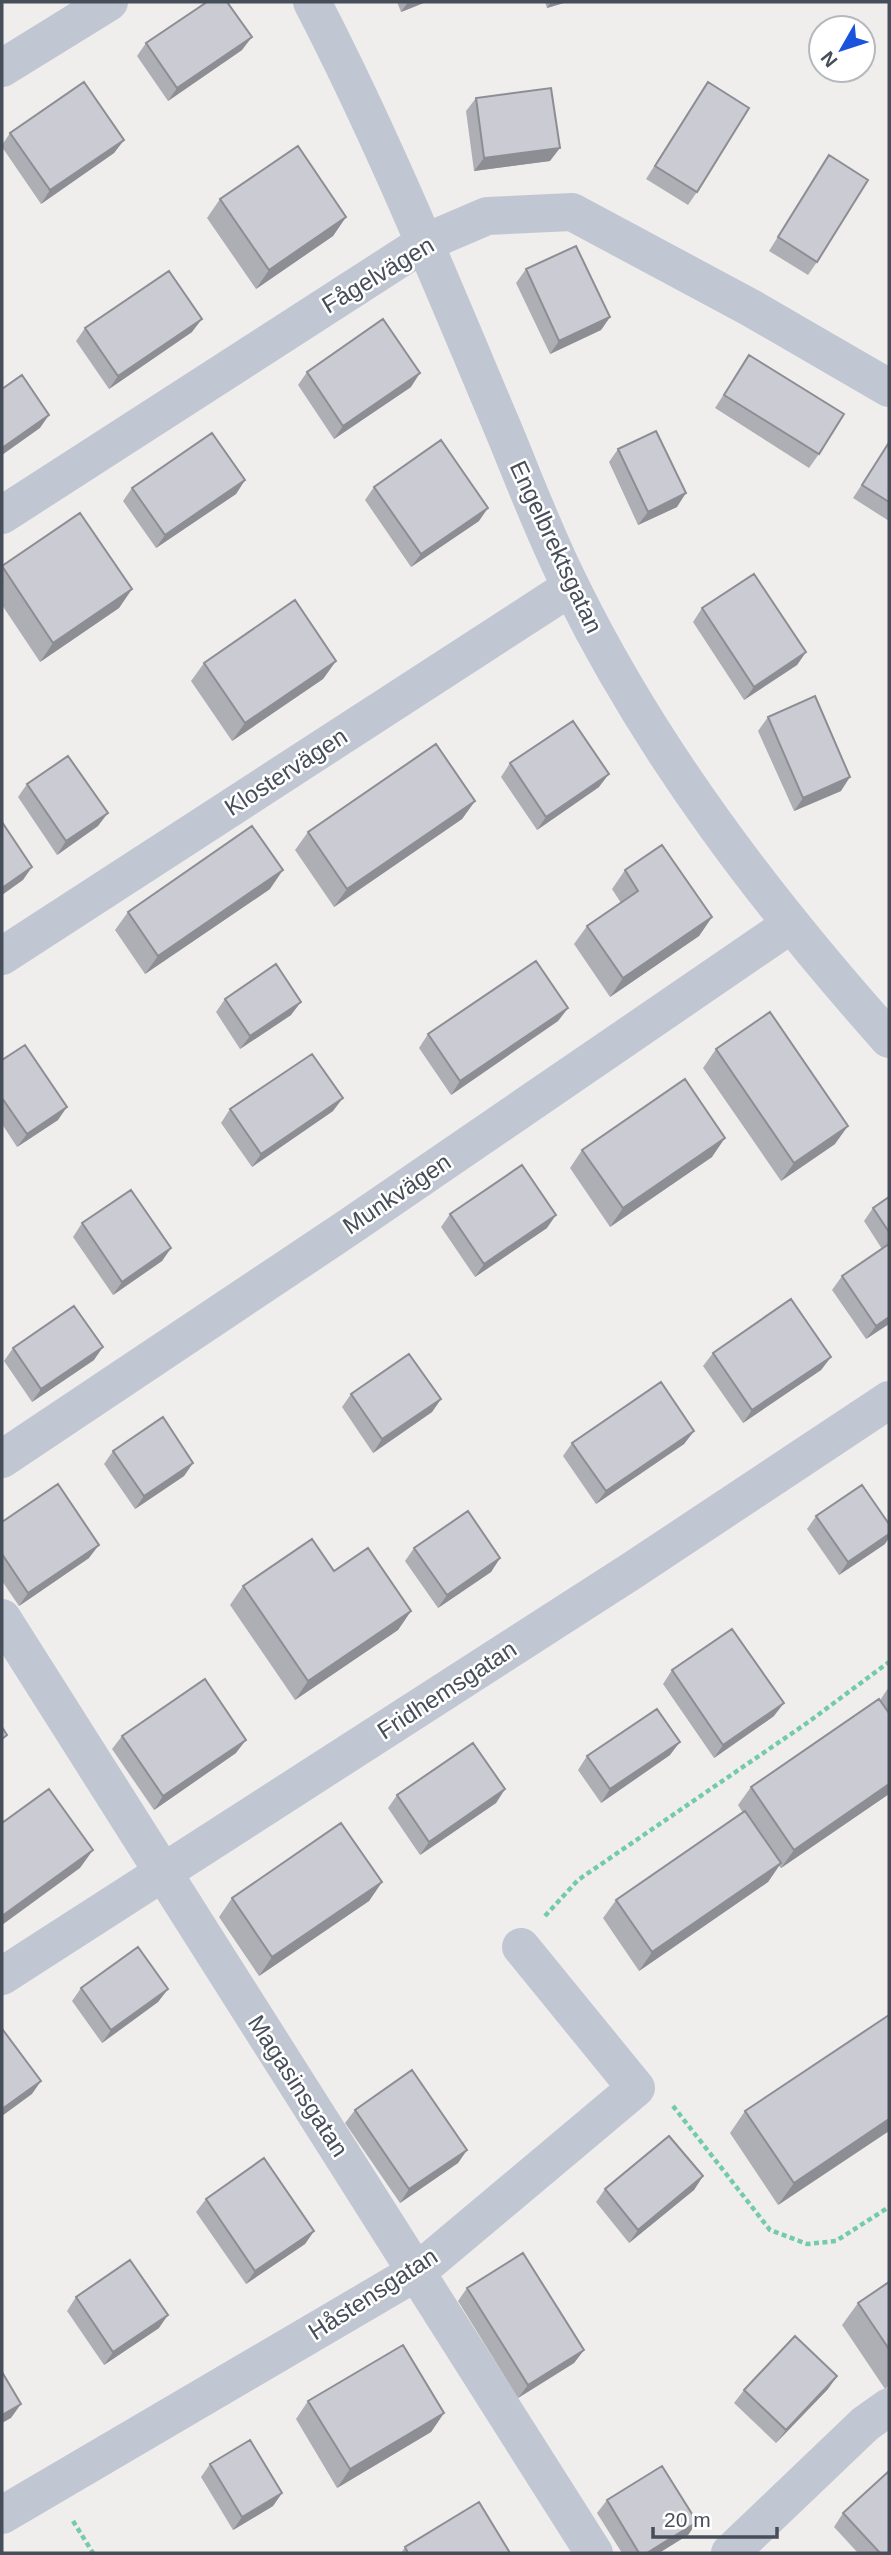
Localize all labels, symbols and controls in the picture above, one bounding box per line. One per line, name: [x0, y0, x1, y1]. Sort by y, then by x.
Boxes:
north arrow: [807, 14, 877, 84]
text: N: [817, 47, 842, 71]
street label: Fågelvägen: [317, 231, 438, 318]
street label: Engelbrektsgatan: [505, 456, 608, 637]
street label: Klostervägen: [220, 722, 352, 821]
street label: Munkvägen: [338, 1148, 456, 1239]
street label: Fridhemsgatan: [372, 1635, 521, 1744]
street label: Magasinsgatan: [243, 2010, 354, 2161]
street label: Håstensgatan: [303, 2242, 442, 2345]
scale bar: [653, 2496, 777, 2540]
text: 20 m: [664, 2508, 711, 2531]

